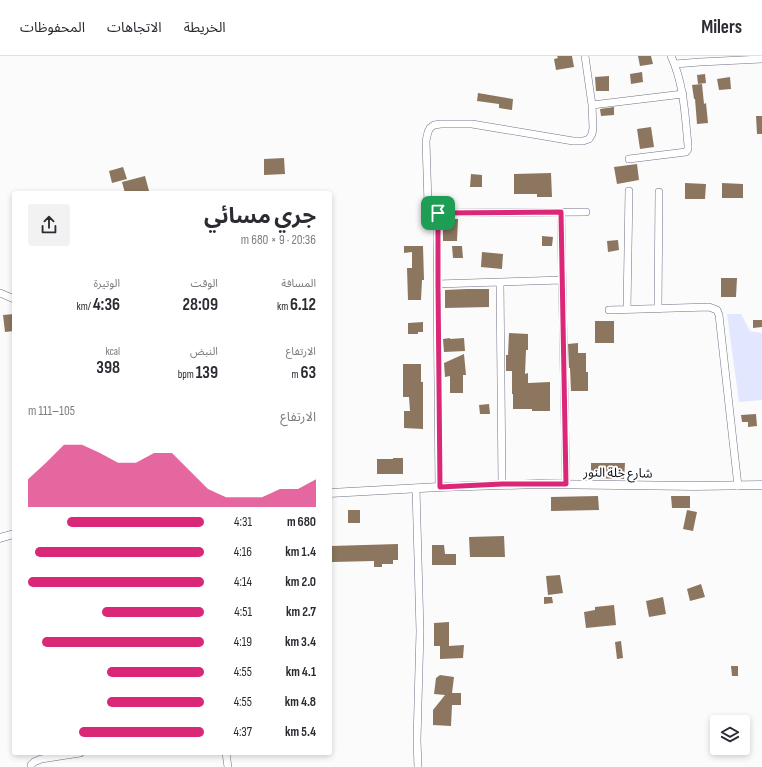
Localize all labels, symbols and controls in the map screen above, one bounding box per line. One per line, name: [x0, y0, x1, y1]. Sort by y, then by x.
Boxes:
text: Milers: [701, 16, 742, 39]
text: المحفوظات: [20, 19, 85, 36]
text: الاتجاهات: [107, 19, 162, 36]
text: الخريطة: [184, 19, 226, 36]
pin: [421, 196, 455, 230]
icon: arrive: [427, 202, 449, 224]
text: جري مسائي: [204, 203, 316, 230]
button: share: [28, 204, 70, 246]
text: 20:36 · 9 × 680 m: [241, 232, 316, 248]
text: الوتيرة: [94, 277, 120, 290]
text: الوقت: [190, 277, 218, 290]
text: المسافة: [281, 277, 316, 290]
text: 4:36: [93, 295, 120, 315]
text: 28:09: [183, 295, 218, 315]
text: 6.12: [290, 295, 316, 315]
text: /km: [76, 300, 93, 313]
text: km: [277, 300, 290, 313]
text: kcal: [105, 345, 120, 358]
text: النبض: [190, 345, 218, 358]
text: الارتفاع: [286, 345, 316, 358]
text: 398: [96, 358, 120, 378]
text: 139: [196, 363, 218, 383]
text: 63: [300, 363, 316, 383]
text: bpm: [178, 368, 196, 381]
text: m: [292, 368, 300, 381]
text: 105–111 m: [28, 403, 75, 419]
text: الارتفاع: [280, 409, 316, 425]
street label: شارع خلة النور: [582, 464, 653, 484]
text: 4:31: [234, 514, 252, 530]
text: 680 m: [287, 514, 316, 530]
text: 4:16: [234, 544, 252, 560]
text: 1.4 km: [285, 544, 316, 560]
text: 4:14: [234, 574, 252, 590]
text: 2.0 km: [285, 574, 316, 590]
text: 4:51: [234, 604, 252, 620]
text: 2.7 km: [286, 604, 316, 620]
text: 4:19: [234, 634, 252, 650]
text: 3.4 km: [285, 634, 316, 650]
text: 4:55: [234, 664, 252, 680]
text: 4.1 km: [286, 664, 316, 680]
text: 4:55: [234, 694, 252, 710]
text: 4.8 km: [285, 694, 316, 710]
map controls: [710, 715, 750, 755]
button: layers: [710, 715, 750, 755]
text: 4:37: [233, 724, 252, 740]
text: 5.4 km: [285, 724, 316, 740]

